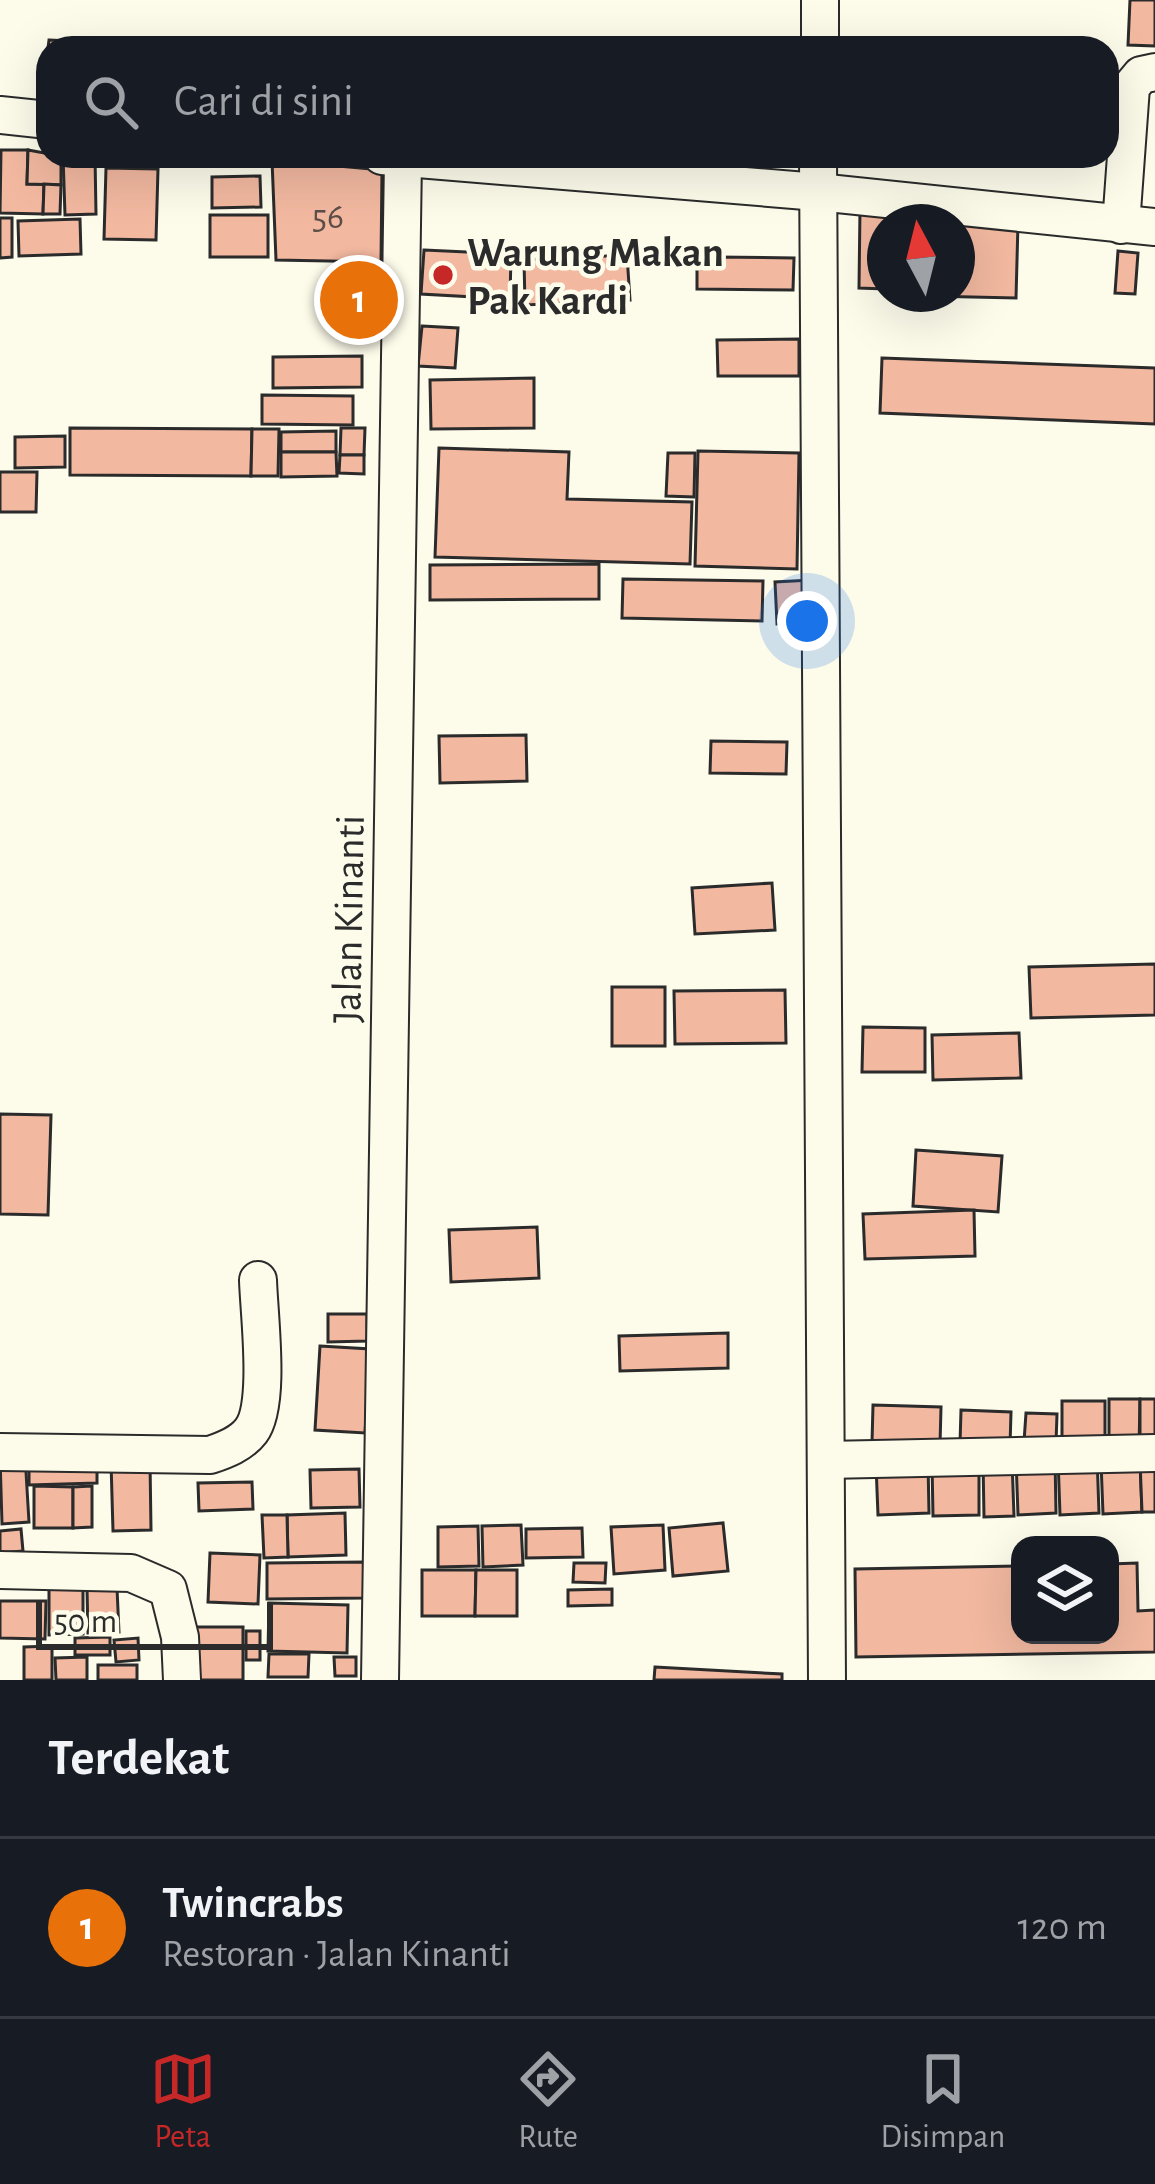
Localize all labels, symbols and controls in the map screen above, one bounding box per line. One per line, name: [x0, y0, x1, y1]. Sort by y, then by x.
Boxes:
search box: [36, 36, 1119, 168]
icon: search: [78, 69, 144, 135]
text: Cari di sini: [174, 79, 354, 124]
house number: 56: [312, 199, 344, 235]
north arrow: [867, 204, 975, 312]
place label: Warung Makan Pak Kardi: [467, 232, 724, 322]
pin: 1: [320, 255, 398, 345]
marker: Warung Makan Pak Kardi: [430, 262, 456, 288]
your location: [777, 591, 837, 651]
street label: Jalan Kinanti: [326, 814, 372, 1024]
map controls: [1011, 1536, 1119, 1644]
button: layers: [1011, 1536, 1119, 1644]
scale bar: [36, 1596, 273, 1649]
text: 50 m: [54, 1606, 117, 1639]
text: Terdekat: [48, 1733, 229, 1784]
text: Twincrabs: [162, 1881, 344, 1926]
text: 1: [80, 1908, 94, 1947]
text: 120 m: [1018, 1908, 1107, 1947]
text: Restoran · Jalan Kinanti: [162, 1935, 511, 1974]
tab: Peta: [150, 2046, 216, 2158]
tab: Rute: [515, 2046, 581, 2158]
tab: Disimpan: [881, 2046, 1005, 2158]

